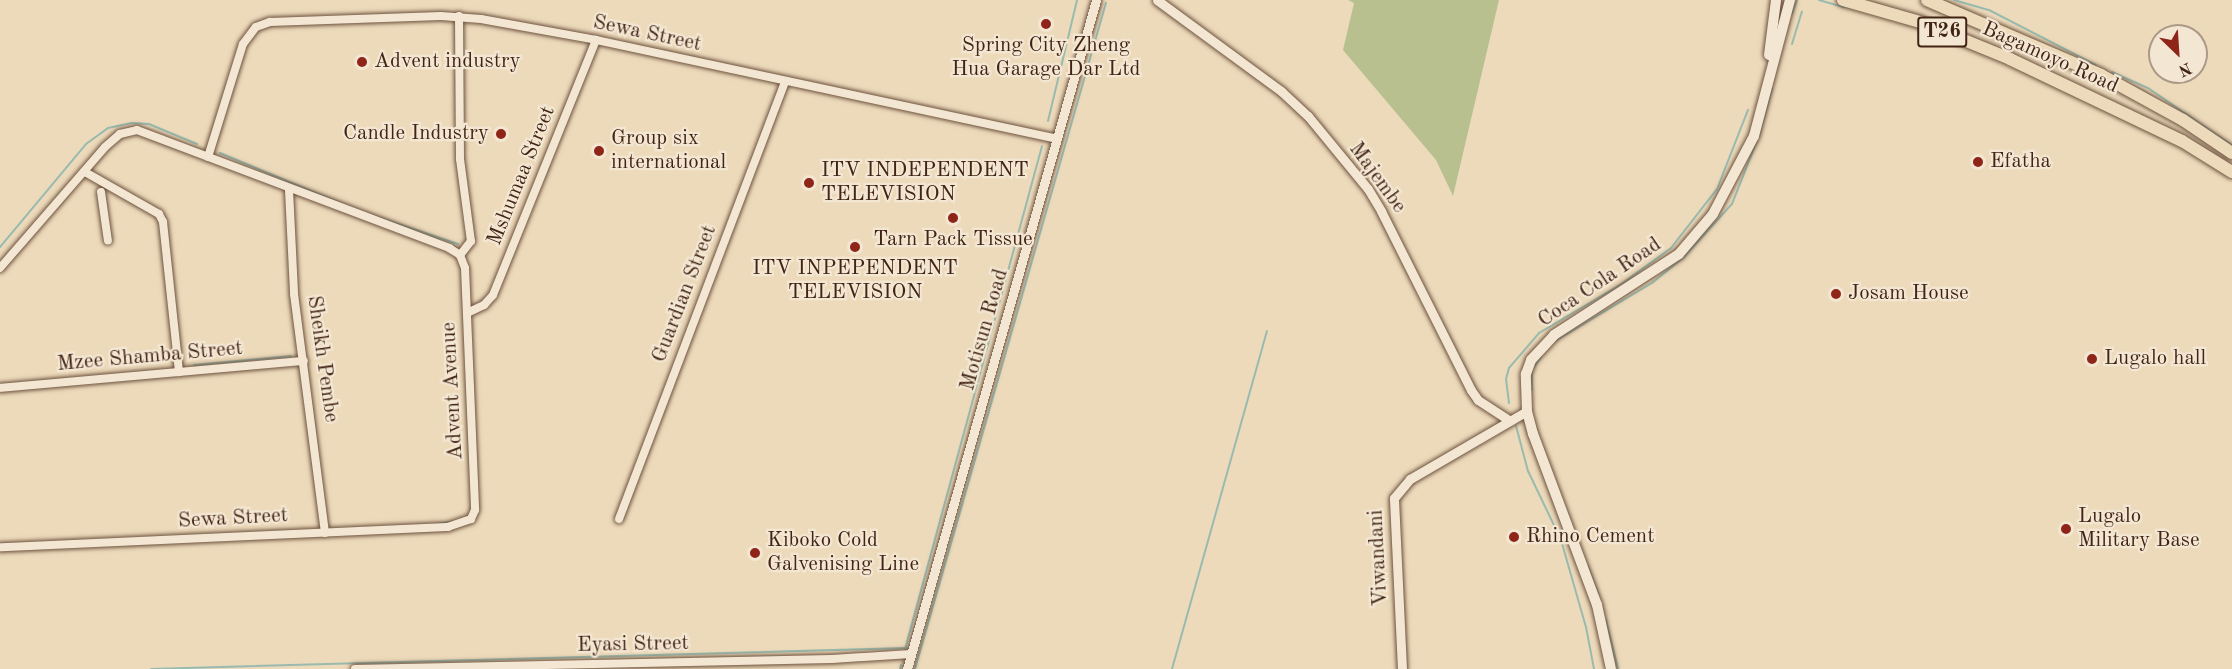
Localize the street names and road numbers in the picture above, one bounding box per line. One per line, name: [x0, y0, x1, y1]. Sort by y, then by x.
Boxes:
street label: Sewa Street: [590, 10, 704, 58]
road number: T26: [1916, 15, 1968, 49]
street label: Bagamoyo Road: [1978, 17, 2122, 99]
street label: Mshumaa Street: [483, 103, 561, 249]
street label: Majembe: [1343, 138, 1411, 218]
street label: Guardian Street: [647, 222, 723, 366]
street label: Coca Cola Road: [1534, 233, 1666, 333]
street label: Motisun Road: [956, 266, 1014, 394]
street label: Sheikh Pembe: [301, 294, 343, 424]
street label: Advent Avenue: [437, 321, 469, 461]
street label: Mzee Shamba Street: [56, 336, 244, 378]
street label: Sewa Street: [177, 504, 289, 534]
street label: Viwandani: [1364, 509, 1394, 607]
street label: Eyasi Street: [577, 631, 689, 659]

